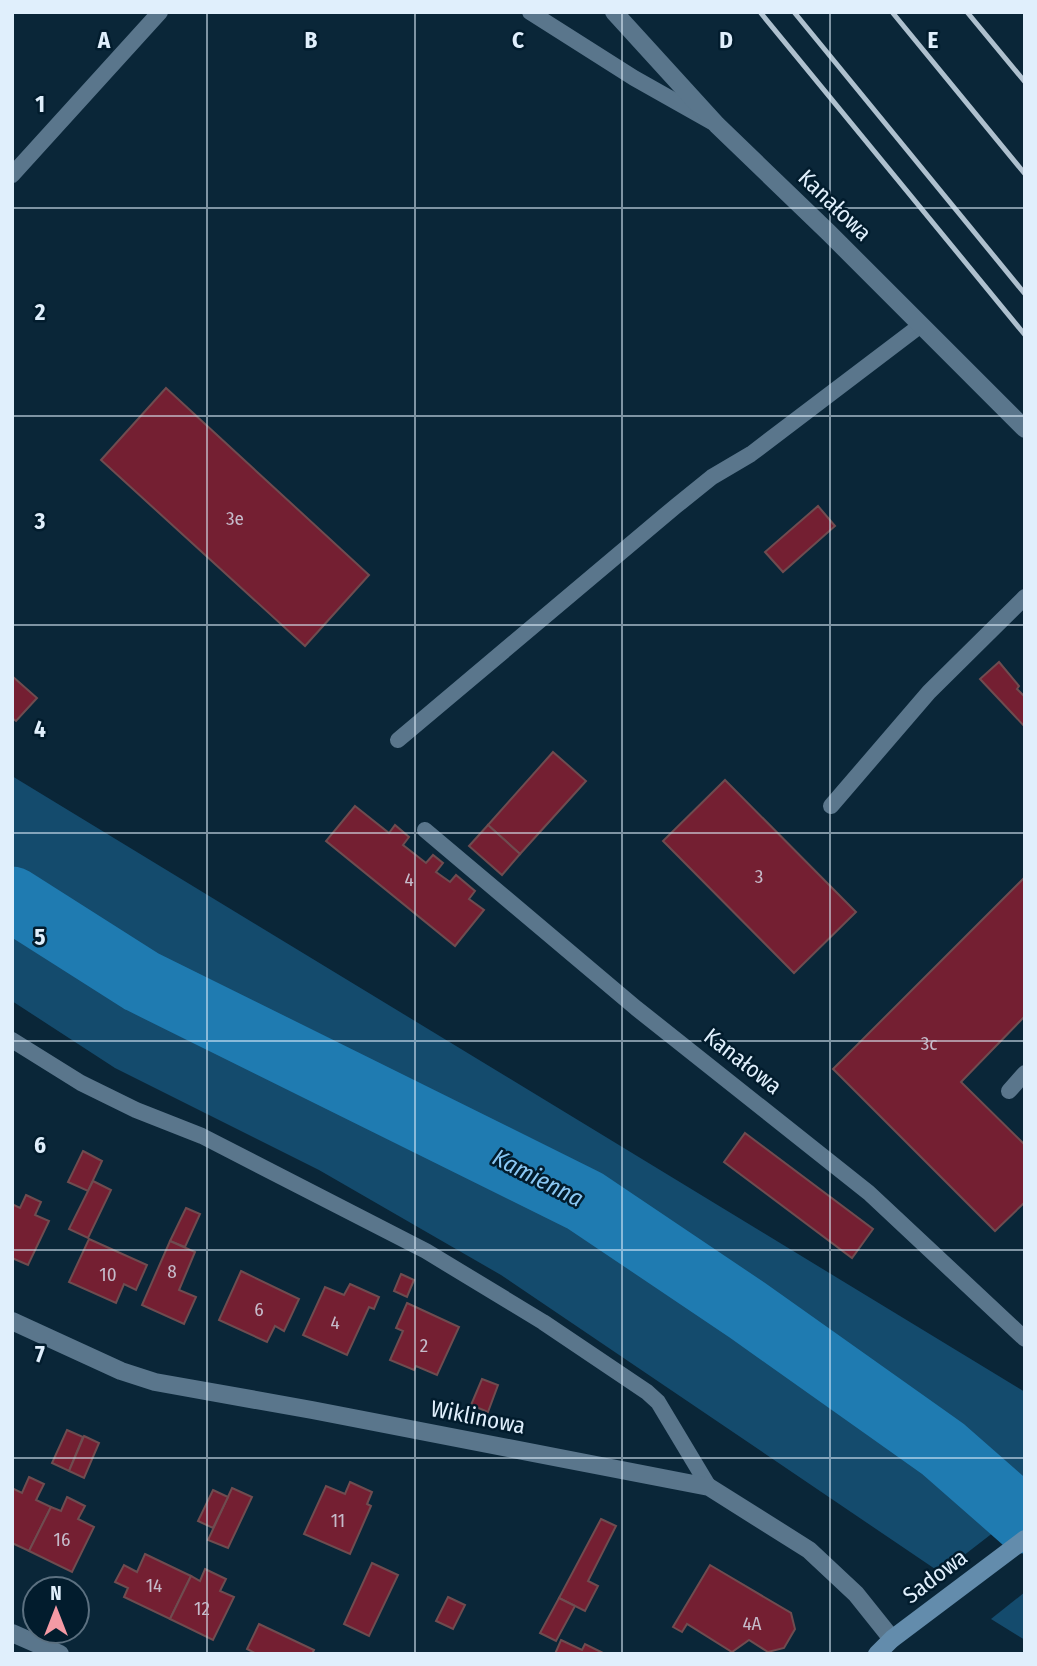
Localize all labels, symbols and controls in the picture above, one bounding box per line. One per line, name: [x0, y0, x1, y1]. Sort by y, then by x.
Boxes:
text: A: [97, 26, 111, 54]
text: B: [305, 26, 318, 54]
text: C: [512, 26, 524, 54]
text: D: [719, 26, 733, 54]
text: E: [928, 26, 939, 54]
text: 1: [35, 90, 45, 118]
street label: Kanałowa: [793, 163, 877, 247]
text: 2: [34, 298, 46, 326]
text: 3: [34, 507, 46, 535]
house number: 3e: [226, 507, 244, 530]
text: 4: [34, 715, 46, 743]
house number: 3: [755, 865, 763, 888]
house number: 4: [404, 868, 414, 891]
text: 5: [34, 923, 46, 951]
street label: Kanałowa: [699, 1022, 787, 1100]
house number: 3c: [921, 1032, 937, 1055]
text: 6: [34, 1131, 46, 1159]
water label: Kamienna: [488, 1143, 588, 1213]
house number: 8: [167, 1260, 177, 1283]
house number: 10: [99, 1263, 117, 1286]
house number: 6: [254, 1298, 264, 1321]
house number: 4: [330, 1311, 340, 1334]
house number: 2: [420, 1334, 428, 1357]
text: 7: [35, 1340, 45, 1368]
street label: Wiklinowa: [428, 1394, 528, 1440]
house number: 11: [331, 1509, 345, 1532]
house number: 16: [54, 1528, 70, 1551]
street label: Sadowa: [897, 1543, 973, 1609]
house number: 14: [146, 1574, 162, 1597]
north arrow: [21, 1575, 91, 1645]
text: N: [50, 1582, 62, 1605]
house number: 12: [194, 1597, 210, 1620]
house number: 4A: [742, 1612, 762, 1635]

